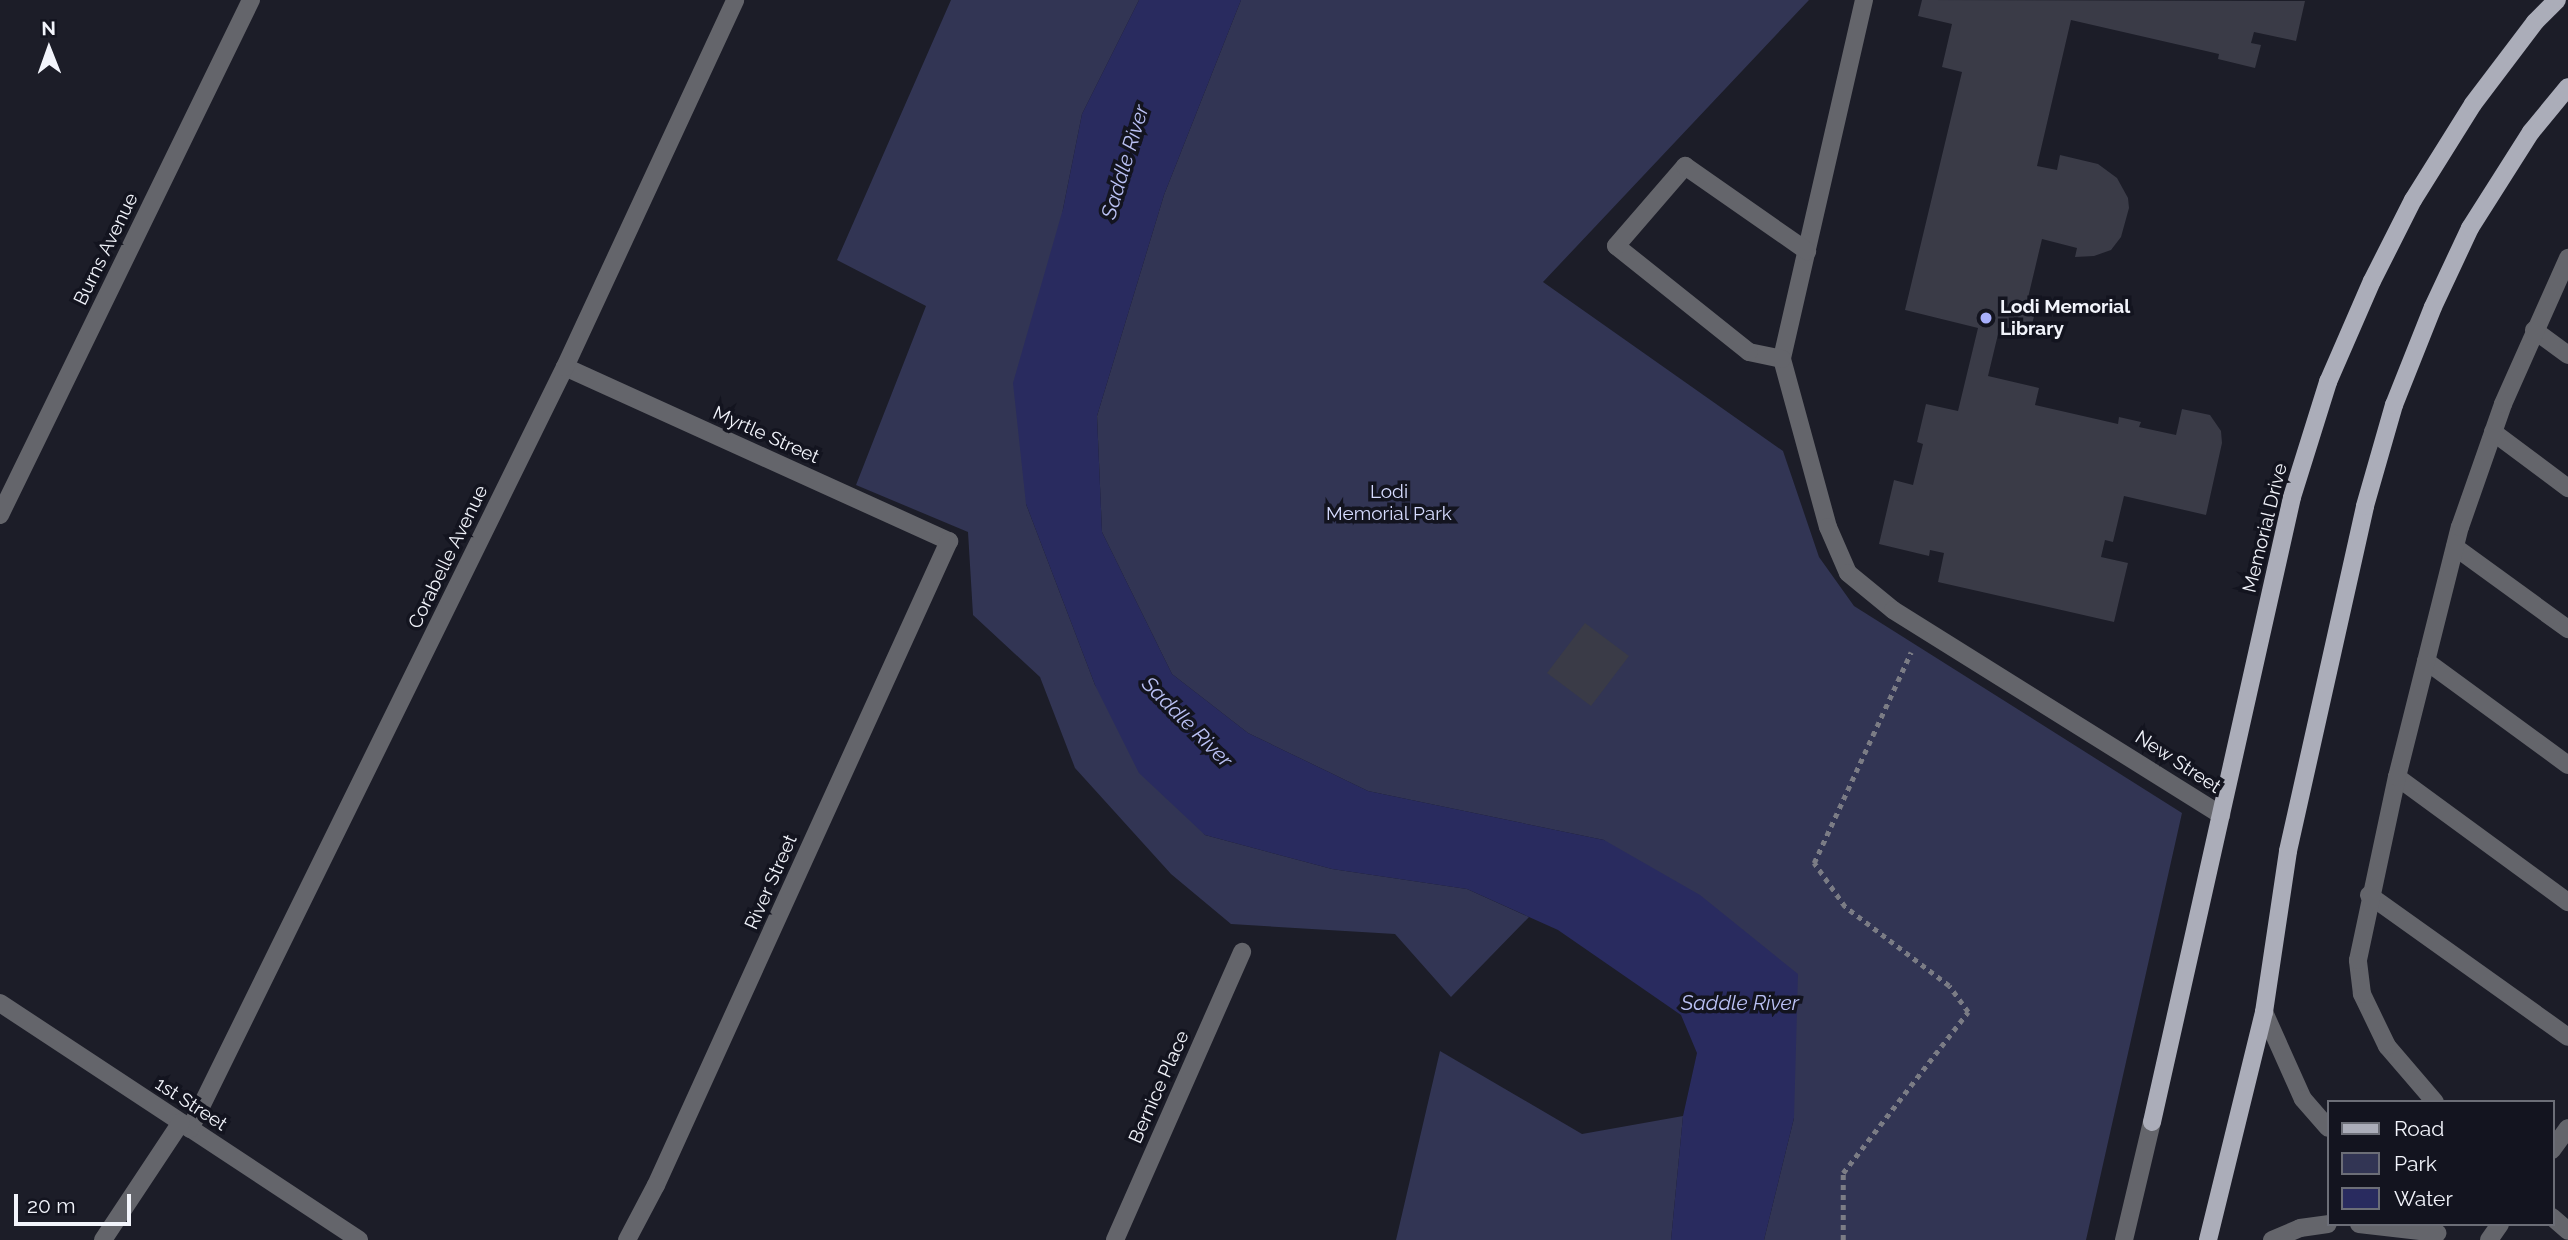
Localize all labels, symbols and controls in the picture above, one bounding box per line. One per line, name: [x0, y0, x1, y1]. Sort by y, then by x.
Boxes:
north arrow: [14, 14, 84, 84]
text: N: [41, 17, 56, 39]
water label: Saddle River: [1096, 102, 1154, 222]
street label: Burns Avenue: [69, 189, 143, 309]
place label: Lodi Memorial Library: [2000, 296, 2130, 340]
marker: Lodi Memorial Library: [1978, 310, 1994, 326]
street label: Myrtle Street: [709, 401, 823, 469]
street label: Memorial Drive: [2238, 461, 2292, 595]
street label: Corabelle Avenue: [403, 481, 493, 633]
park label: Lodi Memorial Park: [1326, 481, 1452, 525]
water label: Saddle River: [1136, 671, 1238, 773]
street label: New Street: [2131, 726, 2225, 798]
street label: River Street: [740, 831, 802, 933]
water label: Saddle River: [1681, 990, 1799, 1016]
street label: Bernice Place: [1124, 1027, 1194, 1147]
street label: 1st Street: [151, 1072, 231, 1136]
legend: [2326, 1100, 2554, 1226]
text: Road: [2394, 1116, 2444, 1141]
text: Park: [2394, 1151, 2437, 1176]
scale bar: [18, 1180, 135, 1224]
text: Water: [2394, 1186, 2453, 1211]
text: 20 m: [27, 1193, 75, 1218]

